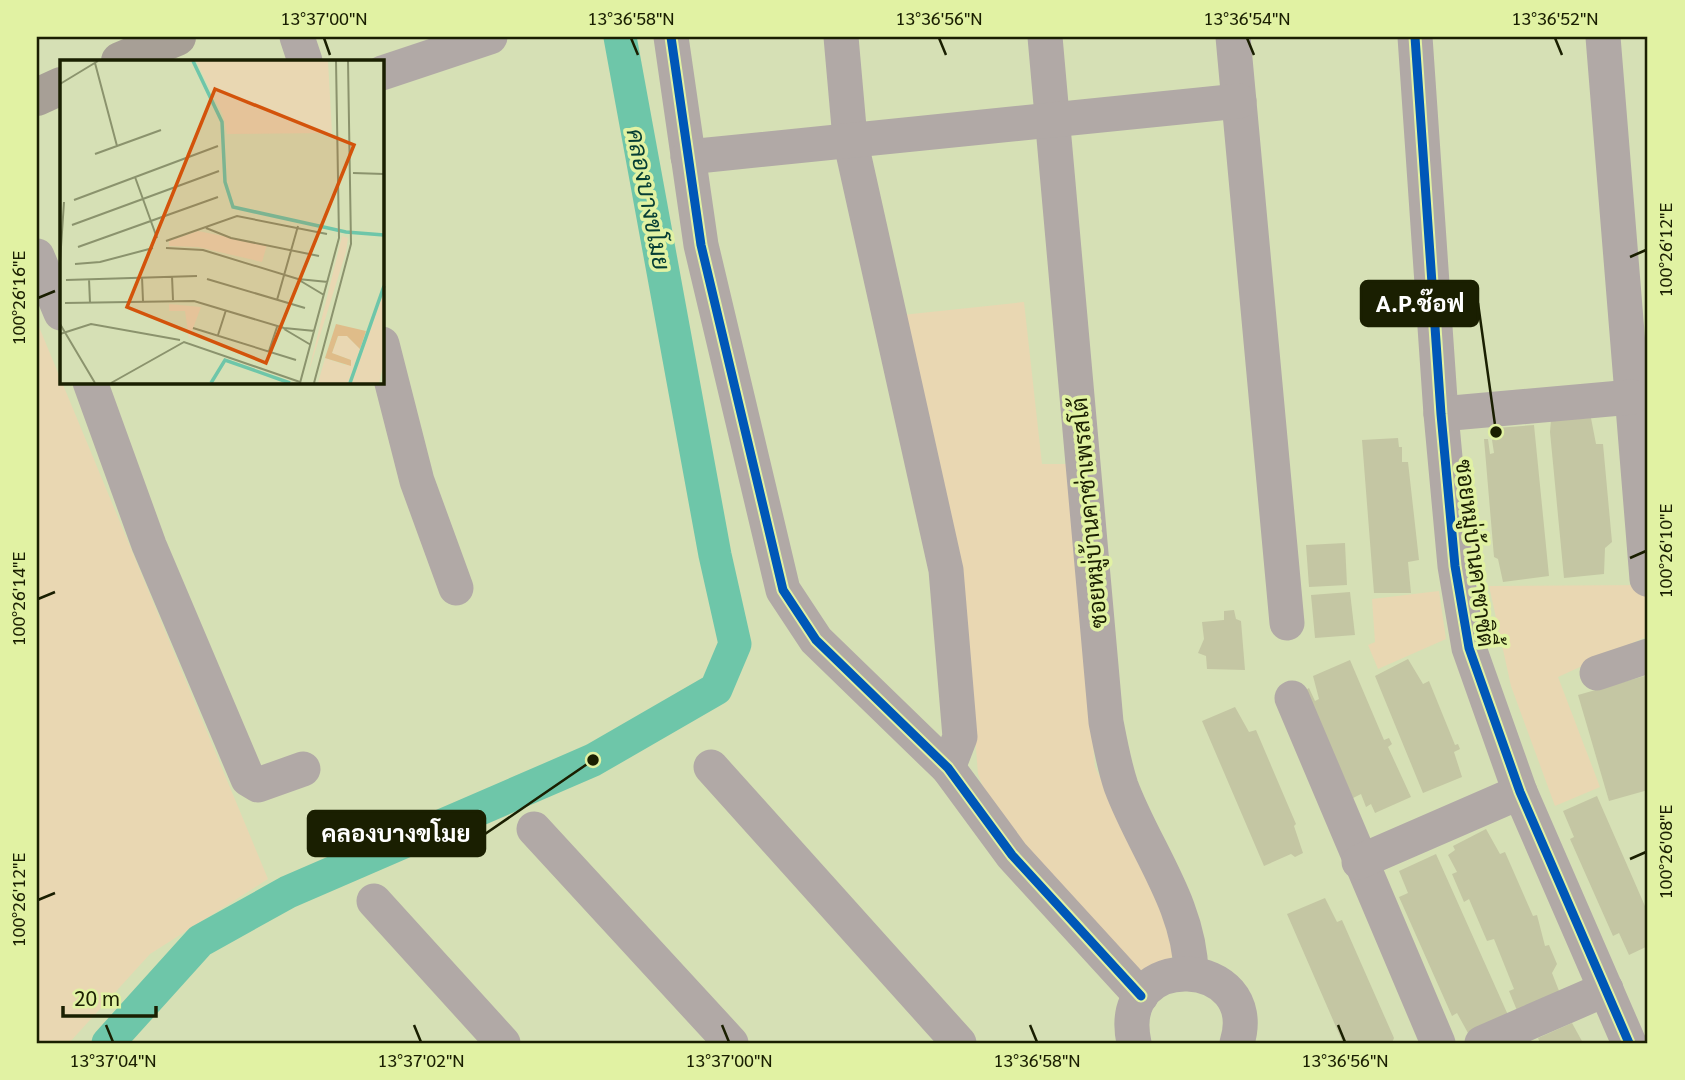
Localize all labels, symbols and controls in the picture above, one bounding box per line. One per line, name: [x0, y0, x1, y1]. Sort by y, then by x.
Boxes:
text: 13°37'00"N: [280, 6, 368, 29]
text: 13°36'58"N: [587, 6, 675, 29]
text: 13°36'56"N: [895, 6, 983, 29]
text: 13°36'54"N: [1203, 6, 1291, 29]
text: 13°36'52"N: [1511, 6, 1599, 29]
inset map: [60, 60, 383, 383]
water label: คลองบางขโมย: [621, 126, 679, 273]
text: 100°26'12"E: [1653, 203, 1676, 297]
text: 100°26'16"E: [6, 251, 29, 345]
callout: A.P.ช๊อฟ: [1361, 281, 1478, 326]
text: A.P.ช๊อฟ: [1376, 286, 1464, 318]
street label: ซอยหมู่บ้านคาซ่าเพรสโต้: [1062, 395, 1116, 630]
street label: ซอยหมู่บ้านคาซาซิตี้: [1447, 457, 1509, 651]
text: 100°26'10"E: [1653, 504, 1676, 598]
text: 100°26'14"E: [6, 552, 29, 646]
text: 100°26'08"E: [1653, 805, 1676, 899]
callout: คลองบางขโมย: [308, 811, 485, 856]
text: คลองบางขโมย: [322, 816, 471, 848]
text: 100°26'12"E: [6, 853, 29, 947]
scale bar: [63, 975, 156, 1019]
text: 20 m: [74, 984, 120, 1011]
text: 13°37'04"N: [69, 1048, 157, 1071]
text: 13°37'02"N: [377, 1048, 465, 1071]
text: 13°37'00"N: [685, 1048, 773, 1071]
text: 13°36'58"N: [993, 1048, 1081, 1071]
text: 13°36'56"N: [1301, 1048, 1389, 1071]

